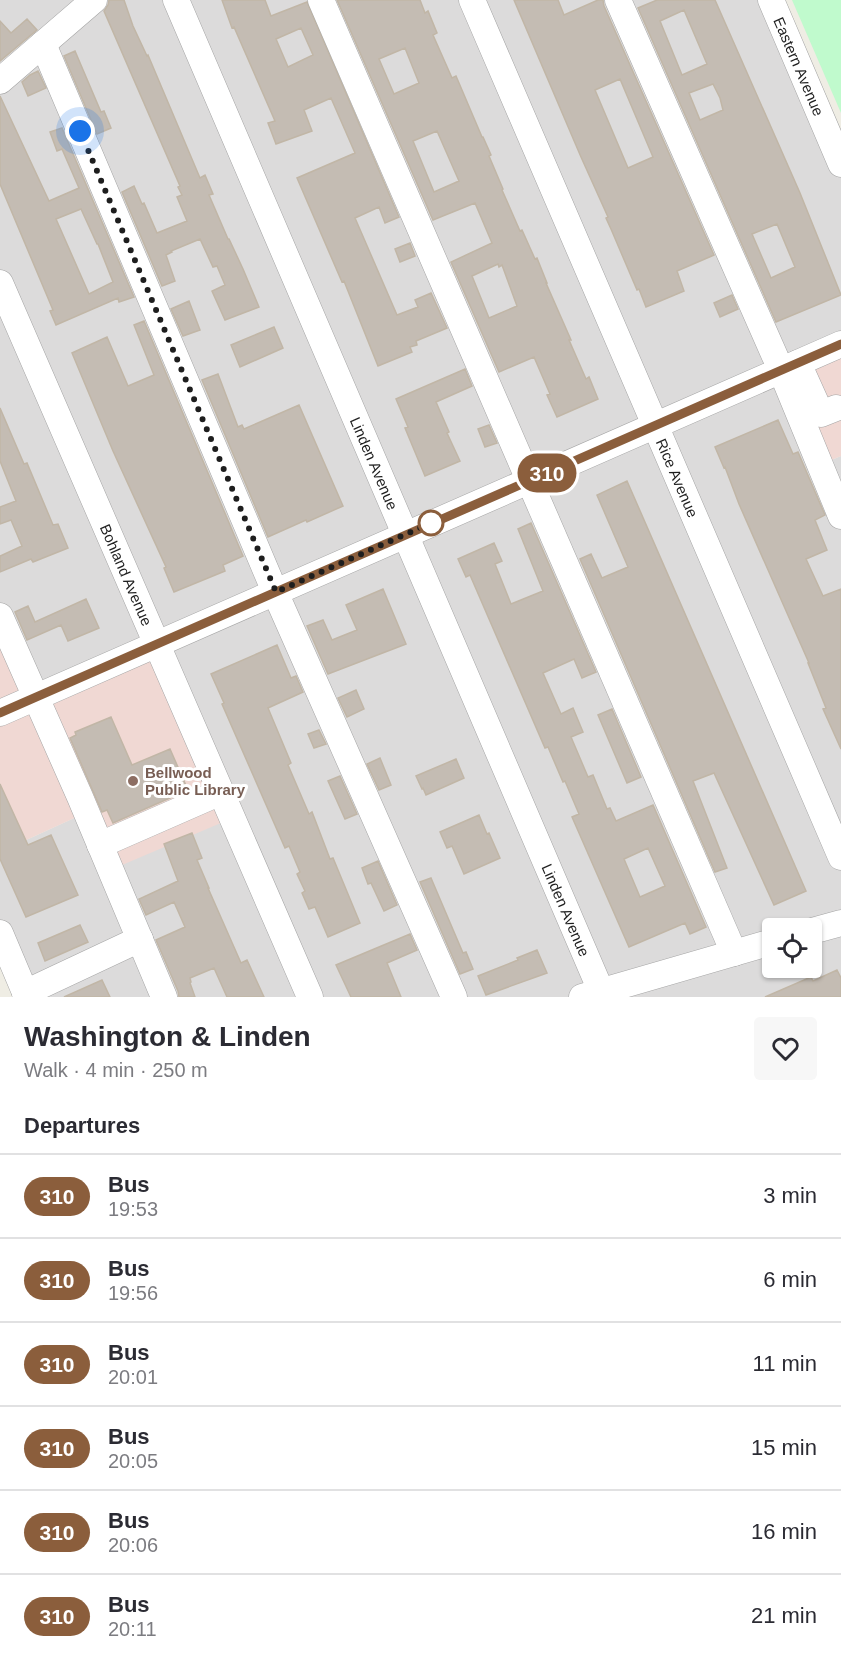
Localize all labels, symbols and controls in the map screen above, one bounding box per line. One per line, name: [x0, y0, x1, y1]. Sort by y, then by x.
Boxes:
street label: Eastern Avenue: [771, 14, 828, 118]
your location: [65, 116, 95, 146]
street label: Linden Avenue: [347, 414, 402, 512]
street label: Rice Avenue: [653, 436, 702, 520]
line badge: 310: [512, 454, 582, 492]
text: 310: [529, 462, 565, 485]
unlabelled marker: [418, 510, 444, 536]
street label: Bohland Avenue: [97, 521, 156, 628]
place label: Bellwood Public Library: [145, 764, 246, 798]
marker: Bellwood Public Library: [126, 774, 140, 788]
street label: Linden Avenue: [539, 861, 594, 959]
map controls: [762, 918, 822, 978]
button: locate: [762, 918, 822, 978]
button: heart: [754, 1017, 817, 1080]
text: Washington & Linden: [24, 1021, 311, 1052]
text: Walk · 4 min · 250 m: [24, 1059, 208, 1081]
text: Departures: [24, 1113, 140, 1138]
text: Bus: [108, 1172, 150, 1197]
text: 3 min: [763, 1183, 817, 1208]
text: 310: [39, 1185, 75, 1208]
text: 19:53: [108, 1198, 158, 1220]
text: Bus: [108, 1256, 150, 1281]
text: 6 min: [763, 1267, 817, 1292]
text: 310: [39, 1269, 75, 1292]
text: 19:56: [108, 1282, 158, 1304]
text: Bus: [108, 1340, 150, 1365]
text: 11 min: [753, 1351, 817, 1376]
text: 310: [39, 1353, 75, 1376]
text: 20:01: [108, 1366, 158, 1388]
text: Bus: [108, 1424, 150, 1449]
text: 15 min: [751, 1435, 817, 1460]
text: 310: [39, 1437, 75, 1460]
text: 20:05: [108, 1450, 158, 1472]
text: Bus: [108, 1508, 150, 1533]
text: 16 min: [751, 1519, 817, 1544]
text: 310: [39, 1521, 75, 1544]
text: 20:06: [108, 1534, 158, 1556]
text: Bus: [108, 1592, 150, 1617]
text: 21 min: [751, 1603, 817, 1628]
text: 310: [39, 1605, 75, 1628]
text: 20:11: [108, 1618, 157, 1640]

